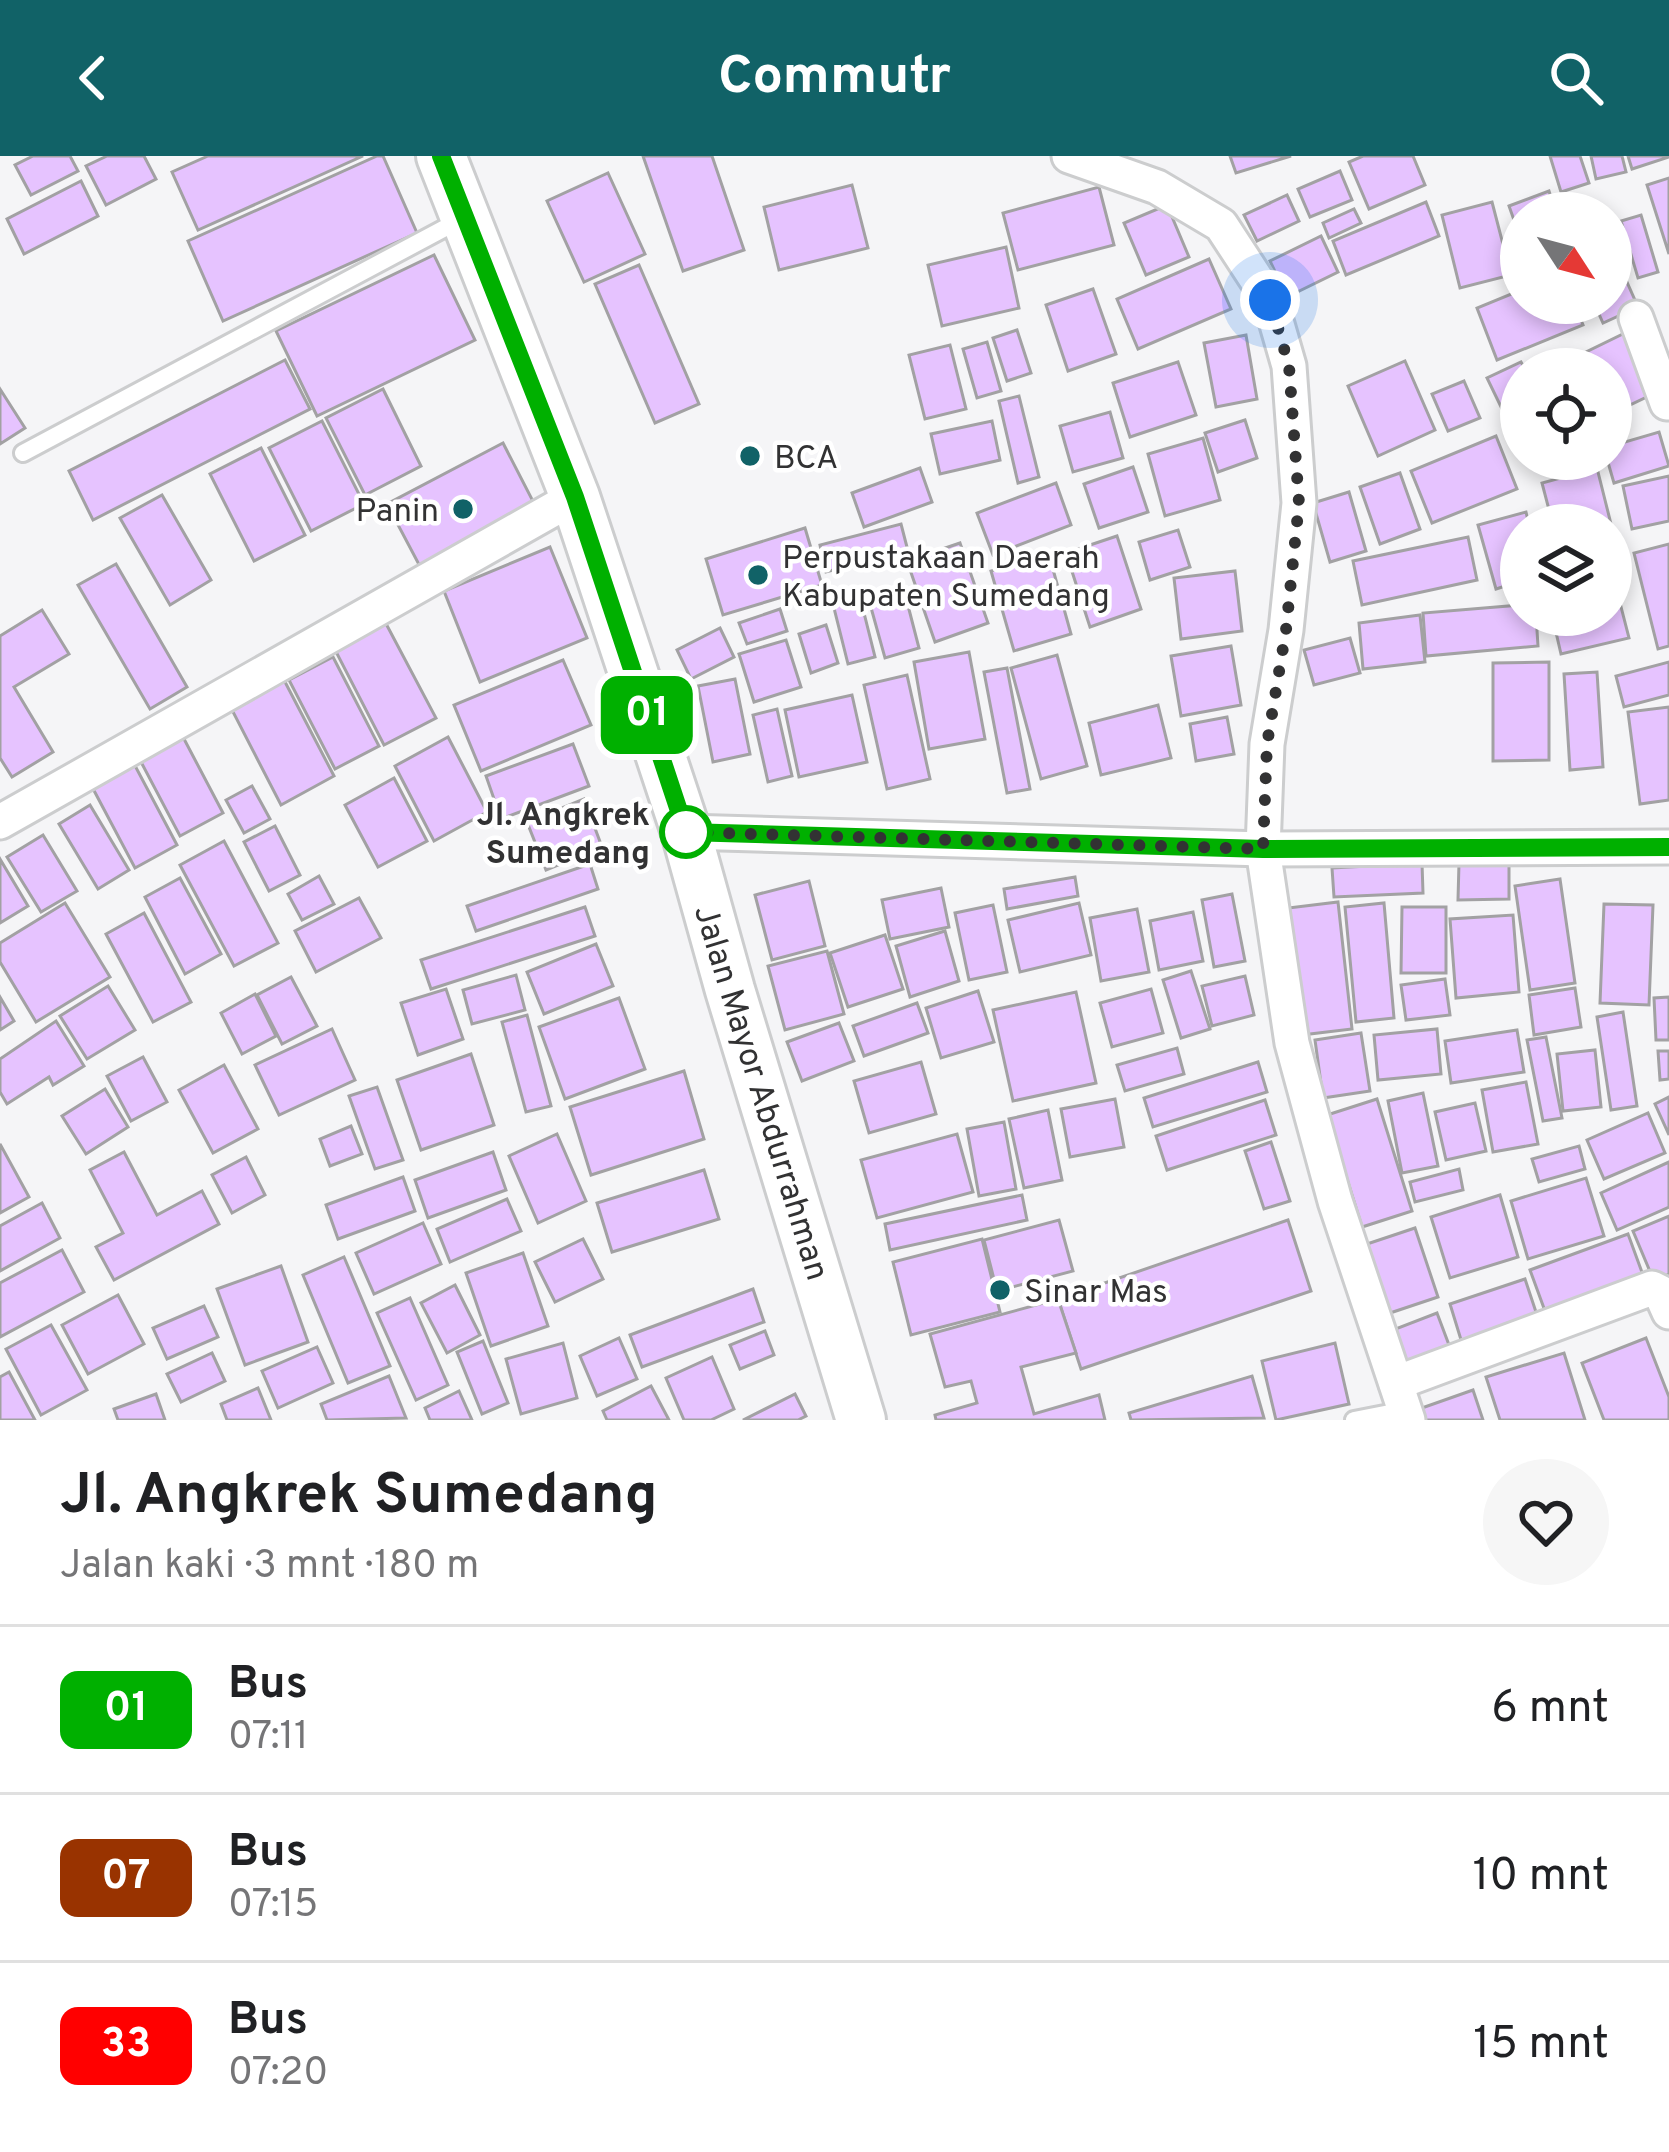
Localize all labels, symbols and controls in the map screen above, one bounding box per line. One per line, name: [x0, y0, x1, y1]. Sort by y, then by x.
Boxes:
text: Commutr: [718, 44, 951, 113]
icon: back: [60, 45, 126, 111]
icon: search: [1543, 45, 1609, 111]
north arrow: [1500, 192, 1632, 324]
map controls: [1500, 192, 1632, 636]
your location: [1240, 270, 1300, 330]
button: locate: [1500, 348, 1632, 480]
place label: BCA: [774, 439, 838, 481]
marker: BCA: [737, 443, 763, 469]
place label: Panin: [356, 492, 439, 534]
marker: Panin: [450, 496, 476, 522]
button: layers: [1500, 504, 1632, 636]
place label: Perpustakaan Daerah Kabupaten Sumedang: [782, 539, 1110, 619]
marker: Perpustakaan Daerah Kabupaten Sumedang: [745, 562, 771, 588]
line badge: 01: [593, 676, 701, 754]
text: 01: [625, 688, 669, 741]
place label: Jl. Angkrek Sumedang: [476, 796, 650, 876]
marker: Jl. Angkrek Sumedang: [661, 807, 711, 857]
street label: Jalan Mayor Abdurrahman: [682, 900, 836, 1286]
place label: Sinar Mas: [1024, 1273, 1168, 1315]
marker: Sinar Mas: [987, 1277, 1013, 1303]
button: heart: [1483, 1459, 1609, 1585]
text: Jl. Angkrek Sumedang: [60, 1462, 658, 1534]
text: Jalan kaki · 3 mnt · 180 m: [60, 1543, 479, 1592]
text: Bus: [228, 1657, 308, 1714]
text: 6 mnt: [1491, 1681, 1609, 1738]
text: 01: [104, 1683, 148, 1736]
text: 07:11: [228, 1714, 309, 1763]
text: Bus: [228, 1825, 308, 1882]
text: 10 mnt: [1472, 1849, 1609, 1906]
text: 07: [101, 1851, 151, 1904]
text: 07:15: [228, 1882, 318, 1931]
text: Bus: [228, 1993, 308, 2050]
text: 15 mnt: [1473, 2017, 1609, 2074]
text: 33: [101, 2019, 151, 2072]
text: 07:20: [228, 2050, 328, 2099]

